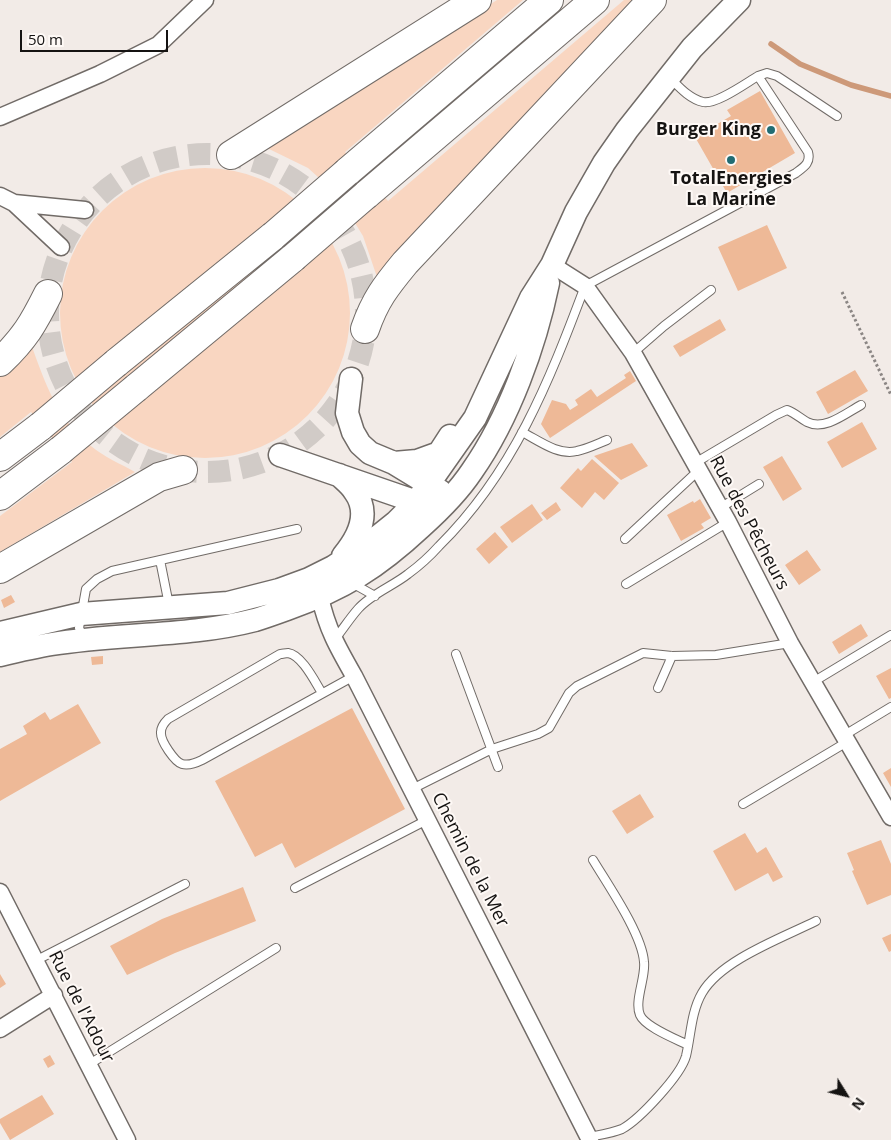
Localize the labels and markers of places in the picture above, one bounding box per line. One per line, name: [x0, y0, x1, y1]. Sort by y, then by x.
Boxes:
place label: Burger King: [656, 119, 761, 141]
marker: Burger King: [765, 124, 777, 136]
marker: TotalEnergies La Marine: [725, 154, 737, 166]
place label: TotalEnergies La Marine: [670, 168, 792, 210]

